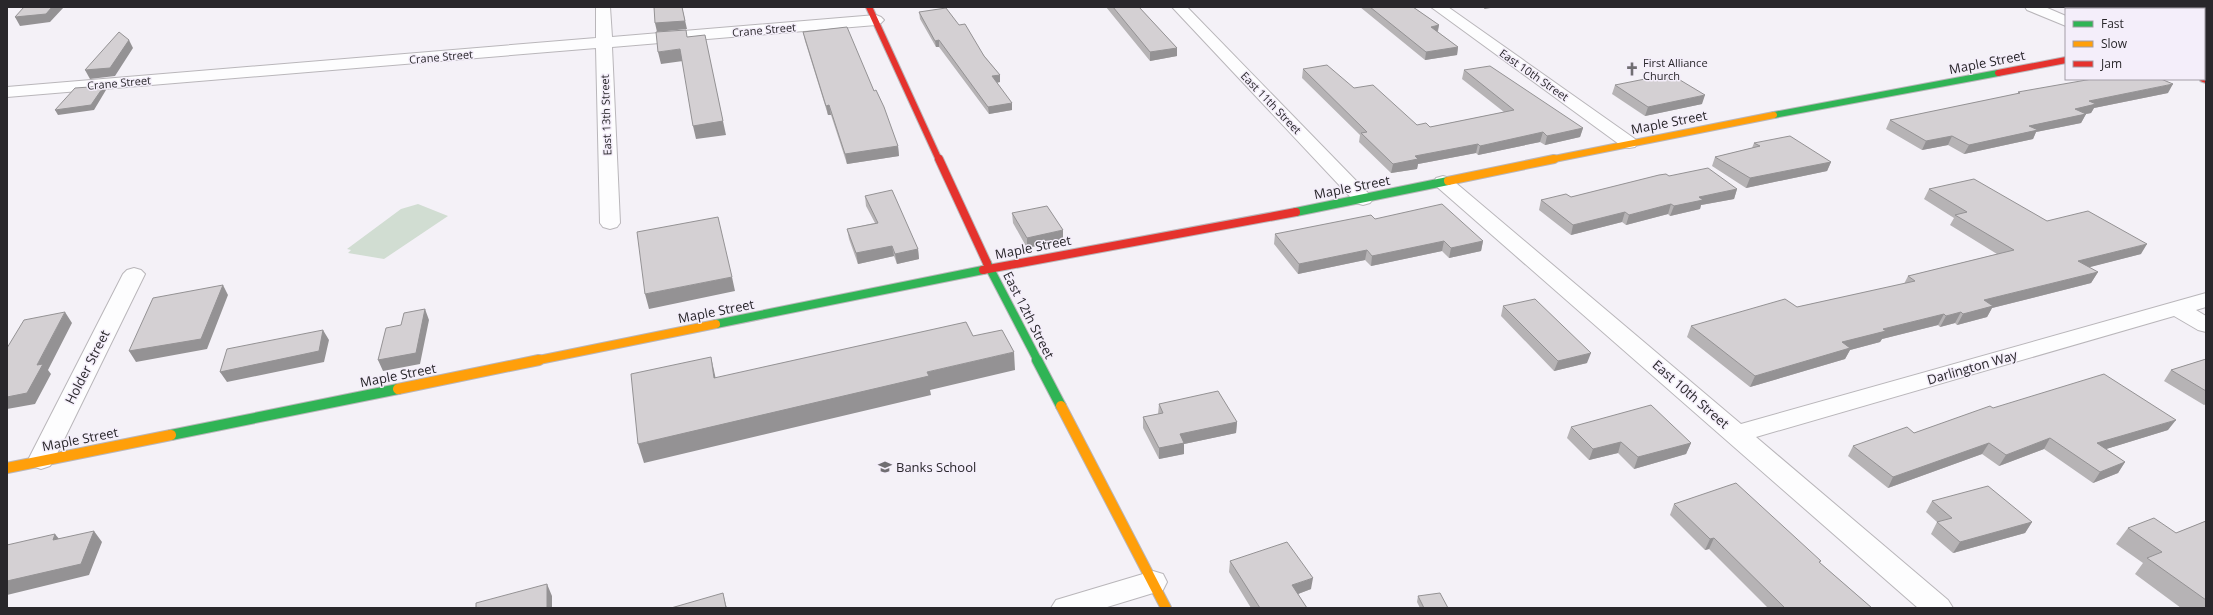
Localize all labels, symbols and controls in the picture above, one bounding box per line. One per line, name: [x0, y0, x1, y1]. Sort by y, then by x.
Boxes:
legend: [2065, 8, 2205, 80]
text: Fast: [2101, 15, 2124, 32]
street label: Crane Street: [731, 19, 797, 40]
text: Slow: [2101, 35, 2128, 52]
street label: East 10th Street: [1497, 45, 1572, 104]
street label: Crane Street: [408, 46, 474, 67]
street label: Maple Street: [1947, 46, 2027, 78]
place label: First Alliance Church: [1643, 55, 1708, 83]
text: Jam: [2100, 55, 2122, 72]
church icon: First Alliance Church: [1624, 61, 1640, 77]
street label: East 11th Street: [1238, 68, 1305, 137]
street label: Crane Street: [86, 72, 152, 93]
street label: East 13th Street: [597, 74, 614, 156]
street label: Maple Street: [1629, 106, 1709, 138]
street label: Maple Street: [1312, 171, 1392, 203]
street label: Maple Street: [993, 231, 1073, 263]
street label: East 12th Street: [999, 268, 1059, 362]
street label: Maple Street: [676, 295, 756, 327]
street label: Holder Street: [61, 327, 114, 407]
street label: Darlington Way: [1925, 345, 2020, 388]
street label: East 10th Street: [1649, 356, 1733, 432]
street label: Maple Street: [358, 359, 438, 391]
street label: Maple Street: [40, 423, 120, 455]
place label: Banks School: [896, 458, 976, 476]
school or university icon: Banks School: [877, 459, 893, 475]

